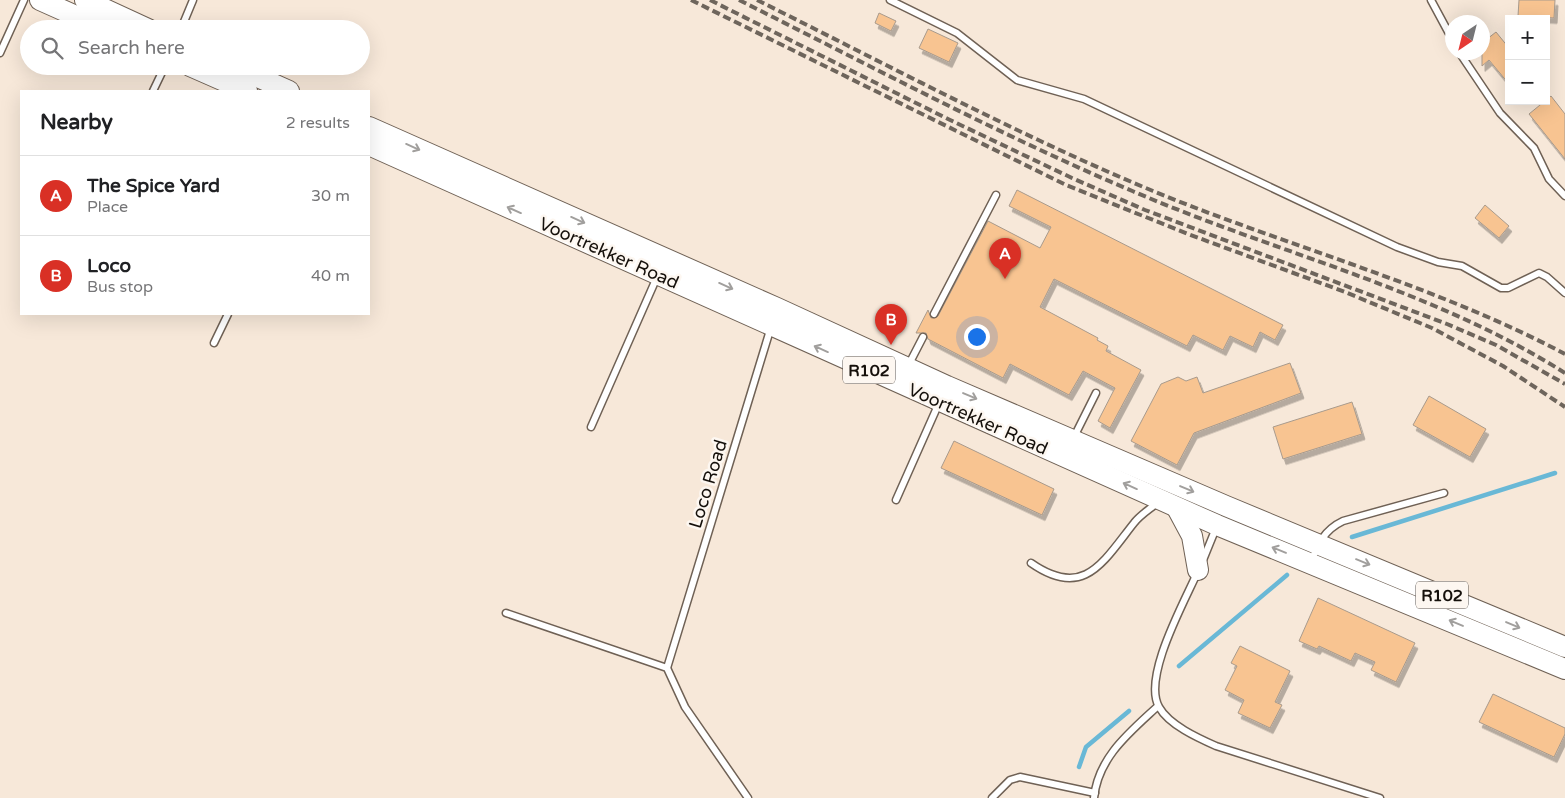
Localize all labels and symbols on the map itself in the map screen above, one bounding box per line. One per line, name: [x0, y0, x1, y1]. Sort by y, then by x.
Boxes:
north arrow: [1445, 15, 1490, 60]
one-way arrow: [405, 142, 420, 152]
one-way arrow: [507, 205, 522, 215]
street label: Voortrekker Road: [536, 212, 682, 294]
one-way arrow: [570, 216, 585, 226]
pin: A: [989, 238, 1021, 279]
one-way arrow: [718, 281, 733, 291]
pin: B: [875, 304, 907, 345]
your location: [964, 324, 990, 350]
one-way arrow: [814, 344, 829, 353]
road number: R102: [843, 356, 895, 384]
street label: Voortrekker Road: [905, 378, 1051, 460]
one-way arrow: [962, 391, 977, 401]
street label: Loco Road: [684, 437, 732, 531]
one-way arrow: [1123, 481, 1138, 491]
one-way arrow: [1179, 485, 1194, 495]
one-way arrow: [1272, 545, 1287, 555]
one-way arrow: [1355, 558, 1370, 568]
road number: R102: [1416, 582, 1468, 608]
one-way arrow: [1449, 618, 1464, 627]
one-way arrow: [1505, 621, 1520, 631]

